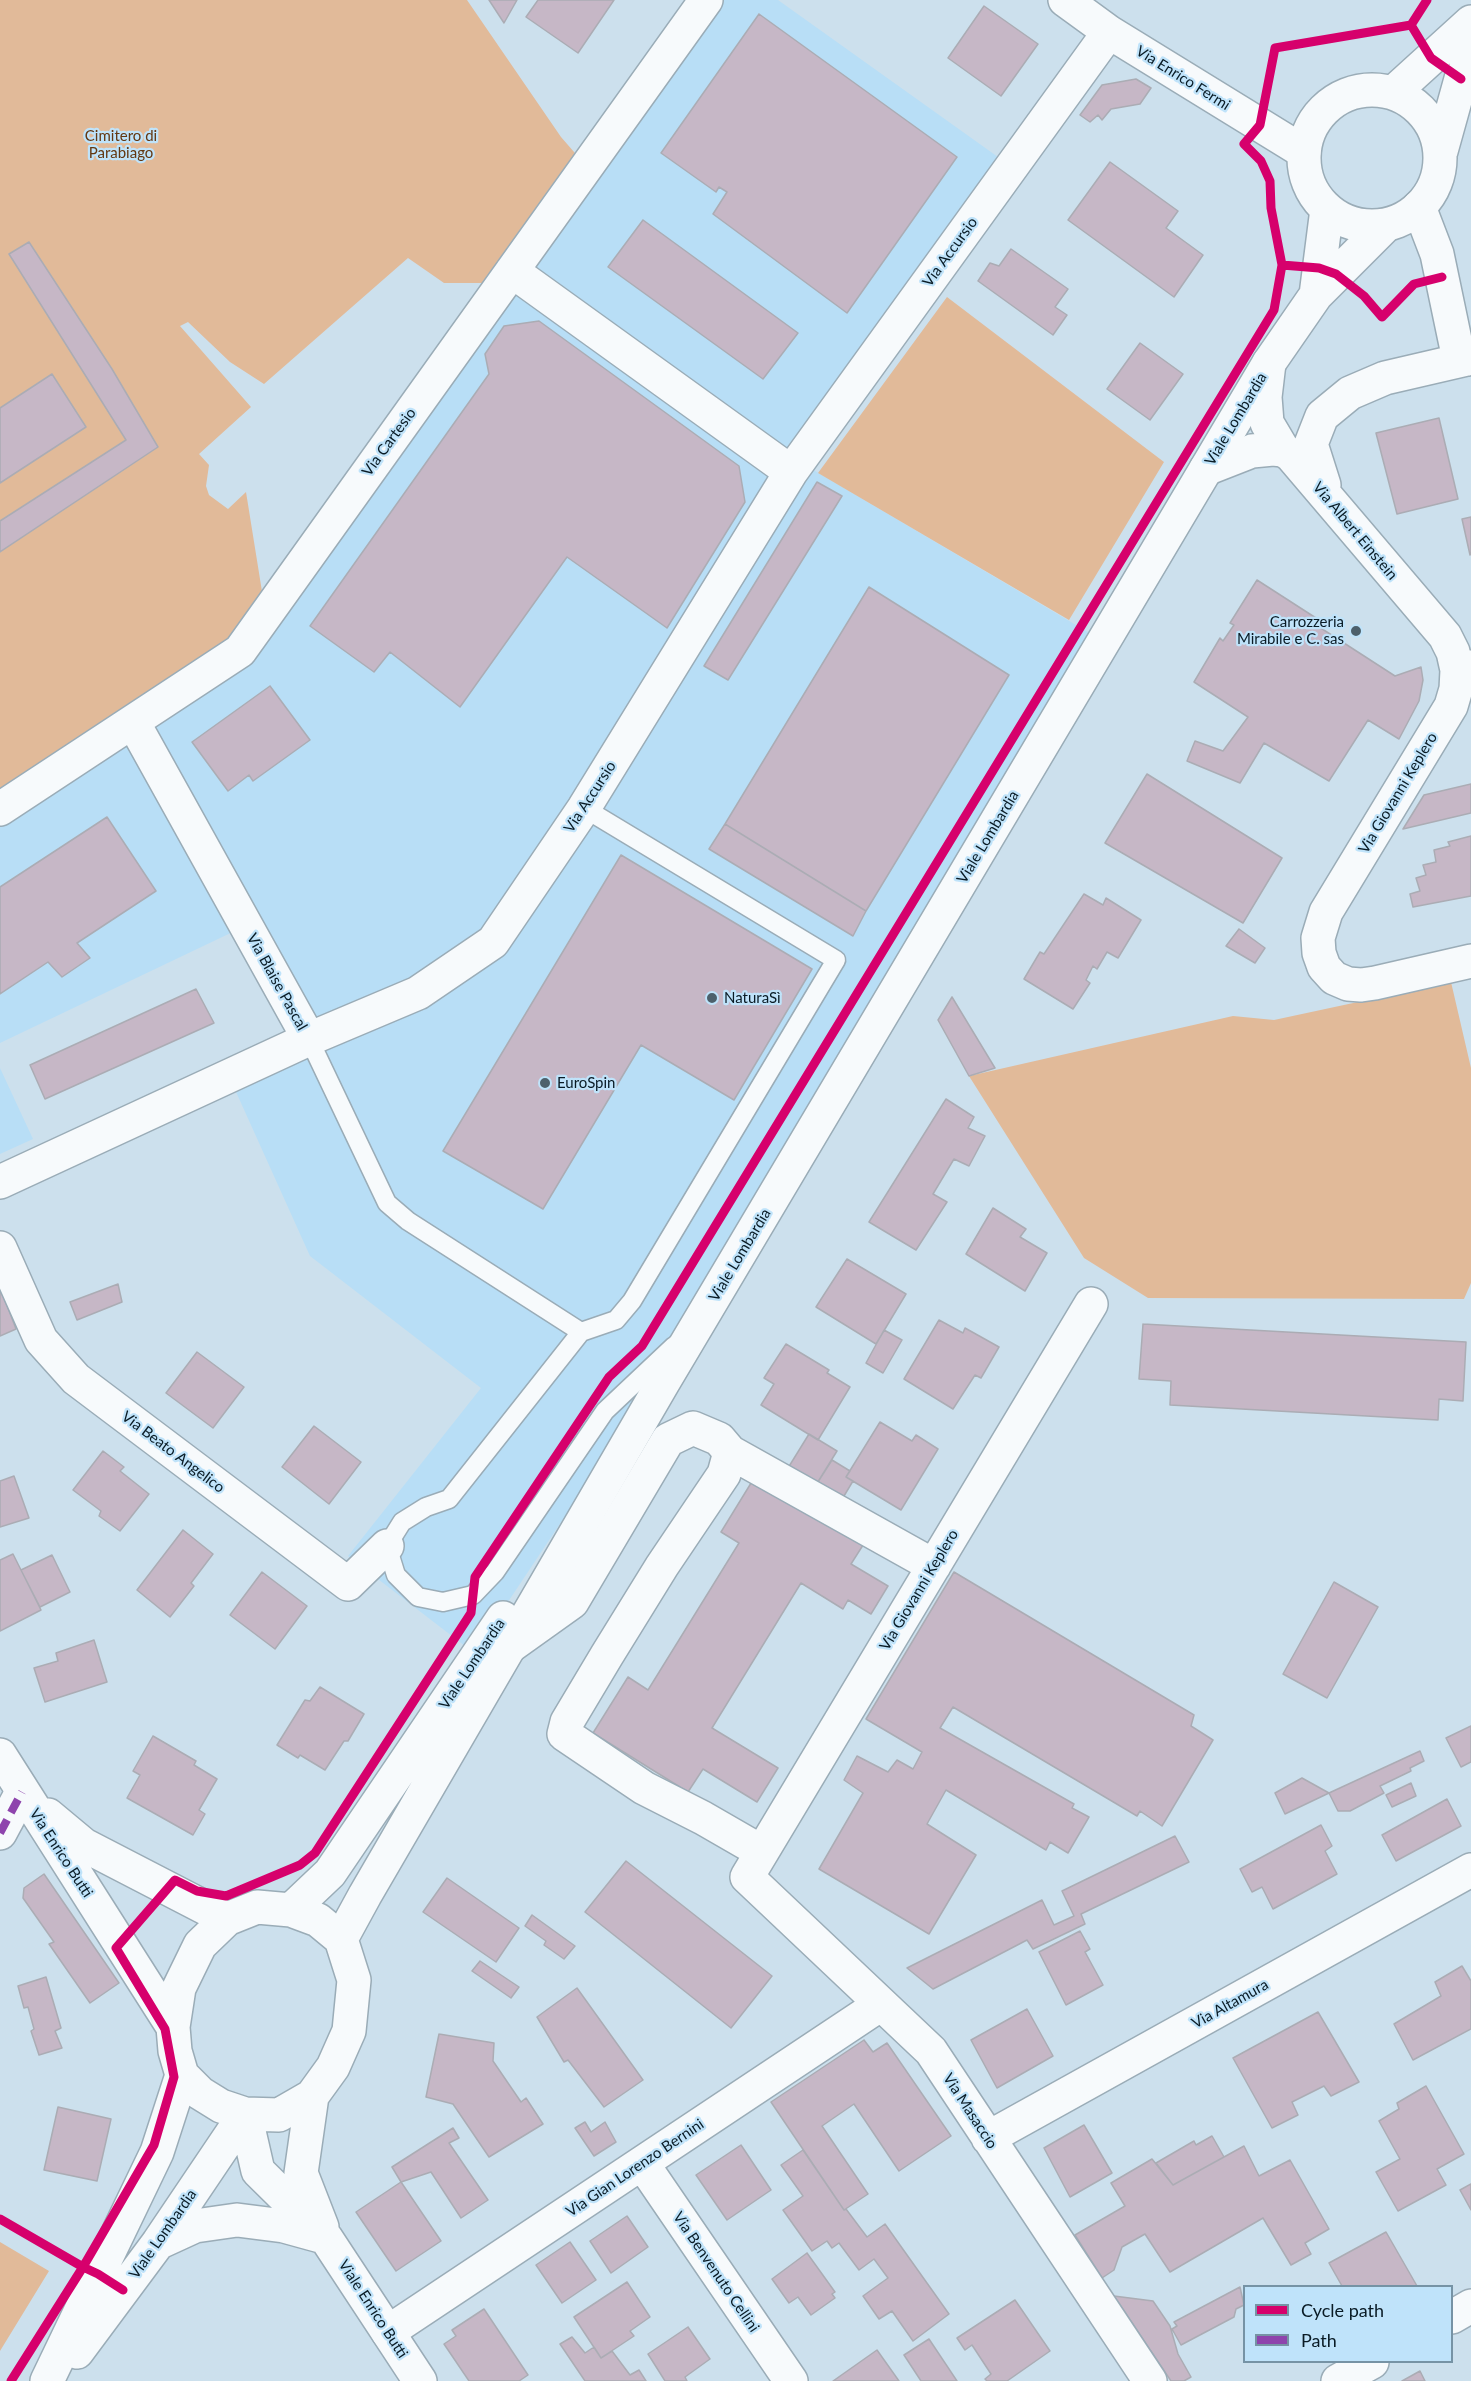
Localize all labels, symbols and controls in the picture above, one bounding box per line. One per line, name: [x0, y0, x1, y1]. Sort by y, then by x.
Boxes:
street label: Via Enrico Fermi: [1133, 42, 1233, 114]
park label: Cimitero di Parabiago: [85, 127, 157, 162]
street label: Via Accursio: [919, 214, 981, 290]
street label: Viale Lombardia: [1201, 369, 1271, 469]
street label: Via Cartesio: [358, 404, 420, 480]
street label: Via Albert Einstein: [1309, 478, 1401, 584]
place label: Carrozzeria Mirabile e C. sas: [1237, 613, 1344, 648]
marker: Carrozzeria Mirabile e C. sas: [1349, 624, 1363, 638]
street label: Via Giovanni Keplero: [1355, 729, 1441, 857]
street label: Via Accursio: [560, 758, 620, 836]
street label: Viale Lombardia: [953, 787, 1023, 887]
street label: Via Blaise Pascal: [243, 930, 311, 1034]
place label: NaturaSì: [724, 989, 781, 1007]
marker: NaturaSì: [705, 991, 719, 1005]
place label: EuroSpin: [557, 1074, 615, 1092]
marker: EuroSpin: [538, 1076, 552, 1090]
street label: Viale Lombardia: [705, 1205, 775, 1305]
street label: Via Beato Angelico: [118, 1407, 228, 1497]
street label: Via Giovanni Keplero: [876, 1526, 962, 1654]
street label: Viale Lombardia: [435, 1615, 509, 1713]
street label: Via Enrico Butti: [26, 1805, 96, 1901]
street label: Via Altamura: [1188, 1976, 1272, 2032]
street label: Via Masaccio: [939, 2070, 1001, 2152]
street label: Via Gian Lorenzo Bernini: [563, 2115, 707, 2221]
street label: Viale Lombardia: [126, 2186, 200, 2282]
street label: Via Benvenuto Cellini: [669, 2208, 763, 2336]
street label: Viale Enrico Butti: [335, 2256, 411, 2362]
legend: [1243, 2285, 1453, 2363]
text: Cycle path: [1301, 2299, 1384, 2321]
text: Path: [1301, 2329, 1337, 2351]

